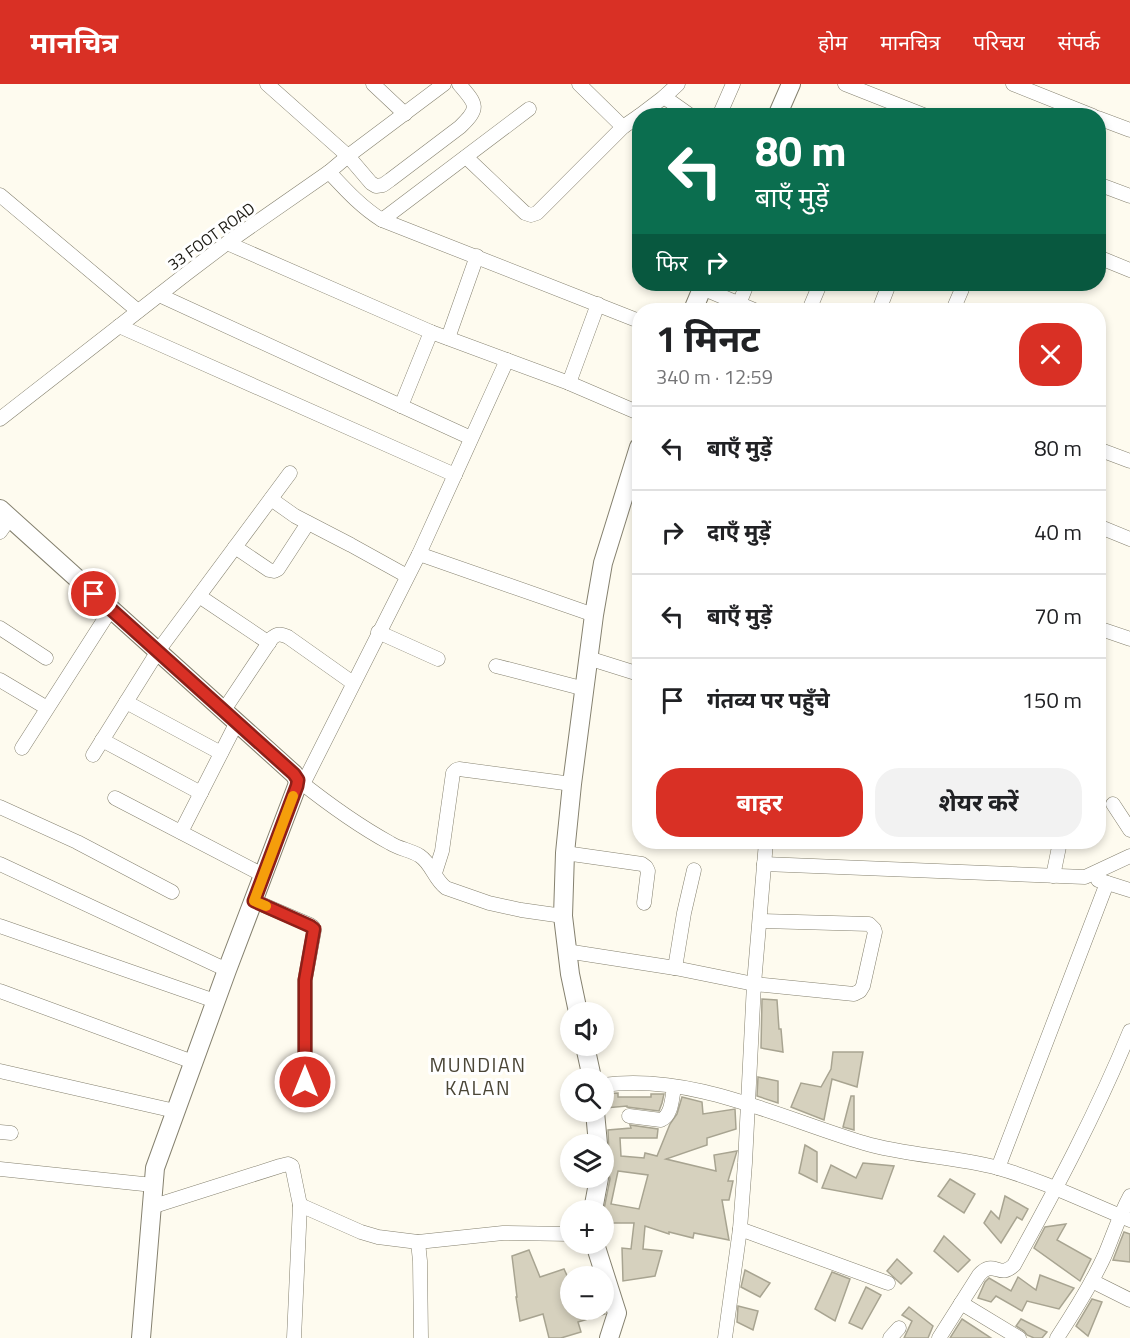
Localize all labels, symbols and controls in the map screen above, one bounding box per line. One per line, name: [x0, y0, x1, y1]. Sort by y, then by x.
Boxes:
text: मानचित्र: [30, 21, 118, 64]
text: होम: [818, 26, 847, 58]
text: मानचित्र: [880, 26, 940, 58]
text: परिचय: [973, 26, 1025, 58]
text: संपर्क: [1058, 26, 1100, 58]
text: 80 m: [755, 118, 847, 182]
icon: left: [656, 132, 734, 210]
text: बाएँ मुड़ें: [755, 176, 829, 217]
street label: 33 FOOT ROAD: [162, 196, 260, 276]
text: फिर: [656, 246, 688, 280]
icon: right: [700, 246, 733, 279]
text: 1 मिनट: [656, 311, 760, 366]
button: close: [1019, 323, 1082, 386]
text: 340 m · 12:59: [656, 361, 773, 392]
text: बाएँ मुड़ें: [707, 431, 772, 465]
text: 80 m: [1034, 431, 1082, 465]
icon: left: [656, 432, 689, 465]
text: दाएँ मुड़ें: [707, 515, 771, 549]
text: 40 m: [1034, 515, 1082, 549]
icon: right: [656, 516, 689, 549]
pin: [68, 568, 119, 619]
icon: arrive: [77, 577, 110, 610]
text: बाएँ मुड़ें: [707, 599, 772, 633]
text: 70 m: [1034, 599, 1082, 633]
icon: left: [656, 600, 689, 633]
text: गंतव्य पर पहुँचे: [707, 683, 830, 717]
text: 150 m: [1022, 683, 1082, 717]
icon: arrive: [656, 684, 689, 717]
button: बाहर: [656, 768, 863, 837]
button: शेयर करें: [875, 768, 1082, 837]
map controls: [560, 1002, 614, 1320]
button: sound: [560, 1002, 614, 1056]
district label: MUNDIAN KALAN: [430, 1049, 526, 1103]
position arrow: [273, 1050, 337, 1114]
button: search: [560, 1068, 614, 1122]
button: layers: [560, 1134, 614, 1188]
button: +: [560, 1200, 614, 1254]
button: −: [560, 1266, 614, 1320]

